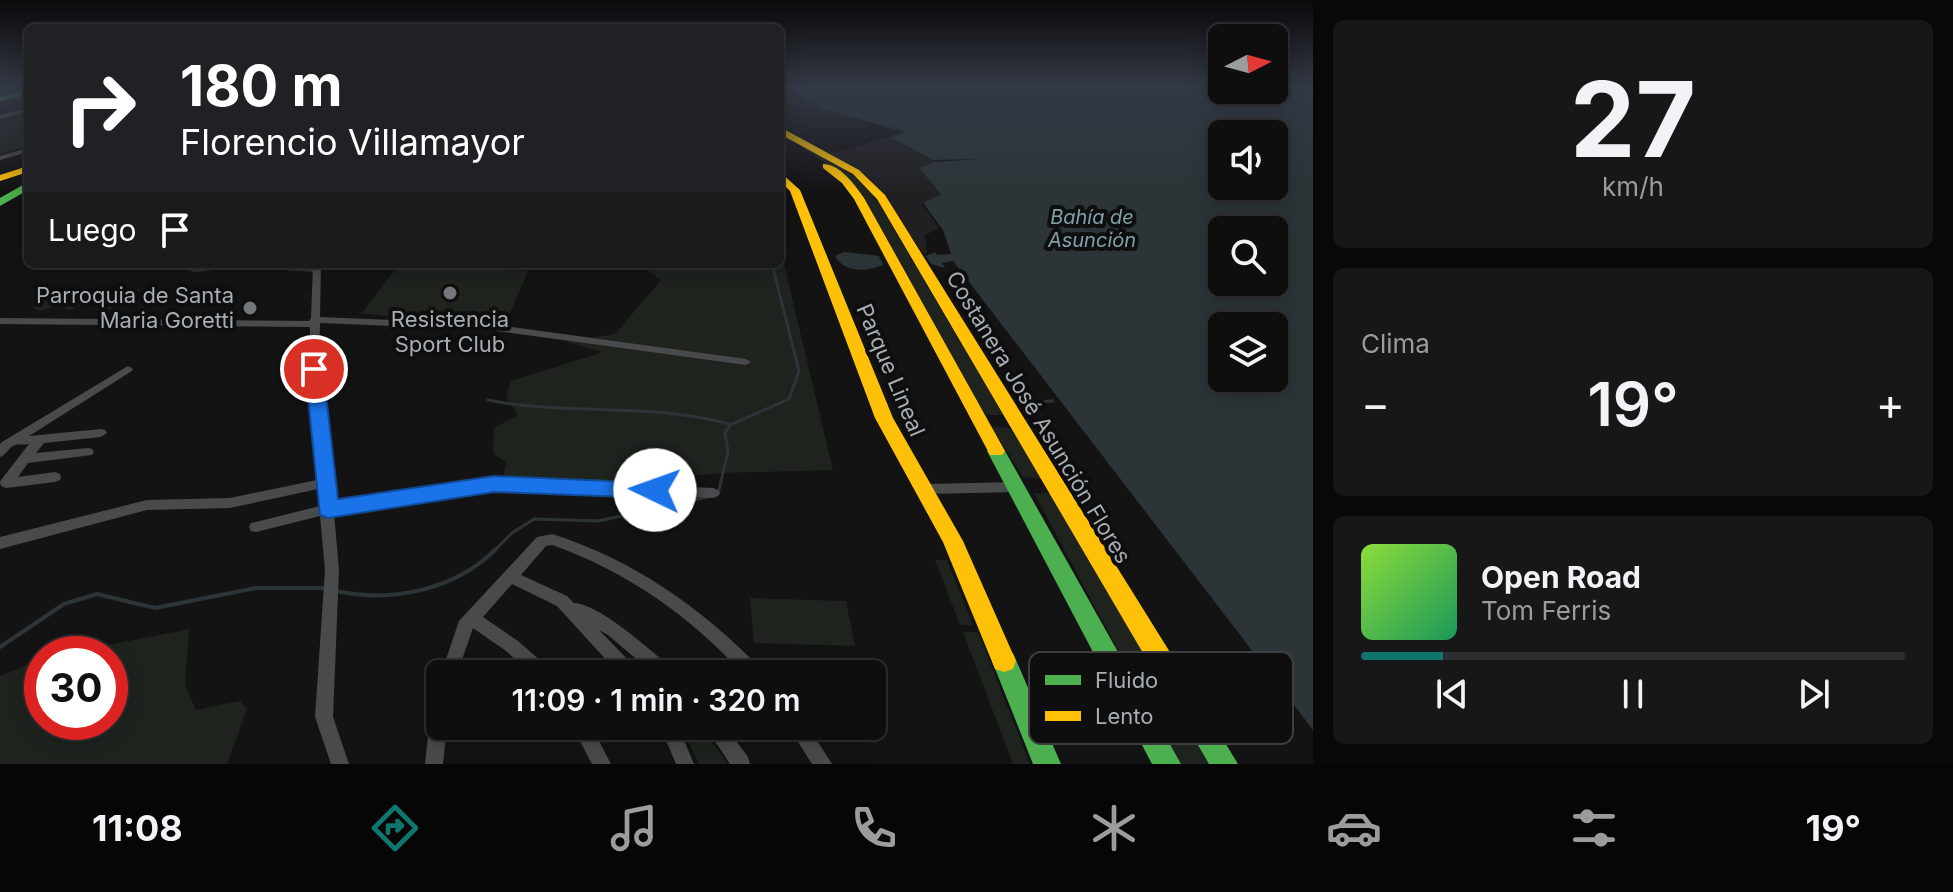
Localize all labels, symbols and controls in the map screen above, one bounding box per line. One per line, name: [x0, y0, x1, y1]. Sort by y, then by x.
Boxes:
north arrow: [1208, 24, 1288, 104]
map controls: [1208, 24, 1288, 392]
text: 180 m: [180, 52, 343, 120]
icon: right: [48, 56, 152, 160]
text: 27: [1570, 56, 1696, 182]
text: Florencio Villamayor: [180, 120, 525, 164]
button: sound: [1208, 120, 1288, 200]
text: km/h: [1602, 171, 1664, 202]
water label: Bahía de Asunción: [1047, 205, 1136, 252]
icon: arrive: [153, 208, 197, 252]
text: Luego: [48, 212, 137, 248]
button: search: [1208, 216, 1288, 296]
street label: Costanera José Asunción Flores: [941, 266, 1137, 568]
place label: Parroquia de Santa Maria Goretti: [36, 282, 234, 333]
marker: Resistencia Sport Club: [441, 284, 459, 302]
marker: Parroquia de Santa Maria Goretti: [241, 299, 259, 317]
street label: Parque Lineal: [851, 300, 931, 440]
place label: Resistencia Sport Club: [391, 306, 509, 357]
button: layers: [1208, 312, 1288, 392]
text: Clima: [1361, 328, 1430, 359]
pin: [280, 335, 348, 403]
icon: arrive: [292, 347, 336, 391]
text: 19°: [1587, 368, 1679, 440]
text: −: [1361, 377, 1390, 431]
text: +: [1876, 377, 1905, 431]
position arrow: [613, 448, 697, 532]
text: Open Road: [1481, 559, 1641, 595]
text: Tom Ferris: [1481, 595, 1611, 626]
speed limit sign: 30: [24, 636, 128, 740]
legend: [1029, 652, 1293, 744]
text: Fluido: [1095, 667, 1158, 693]
icon: previous: [1430, 672, 1474, 716]
icon: pause: [1611, 672, 1655, 716]
icon: next: [1792, 672, 1836, 716]
text: 11:09 · 1 min · 320 m: [512, 682, 800, 718]
text: Lento: [1095, 703, 1153, 729]
icon: directions: [367, 800, 423, 856]
icon: music: [606, 800, 662, 856]
icon: phone: [846, 800, 902, 856]
icon: climate: [1086, 800, 1142, 856]
icon: car: [1326, 800, 1382, 856]
icon: filters: [1566, 800, 1622, 856]
text: 11:08: [92, 806, 183, 850]
text: 19°: [1806, 806, 1861, 850]

